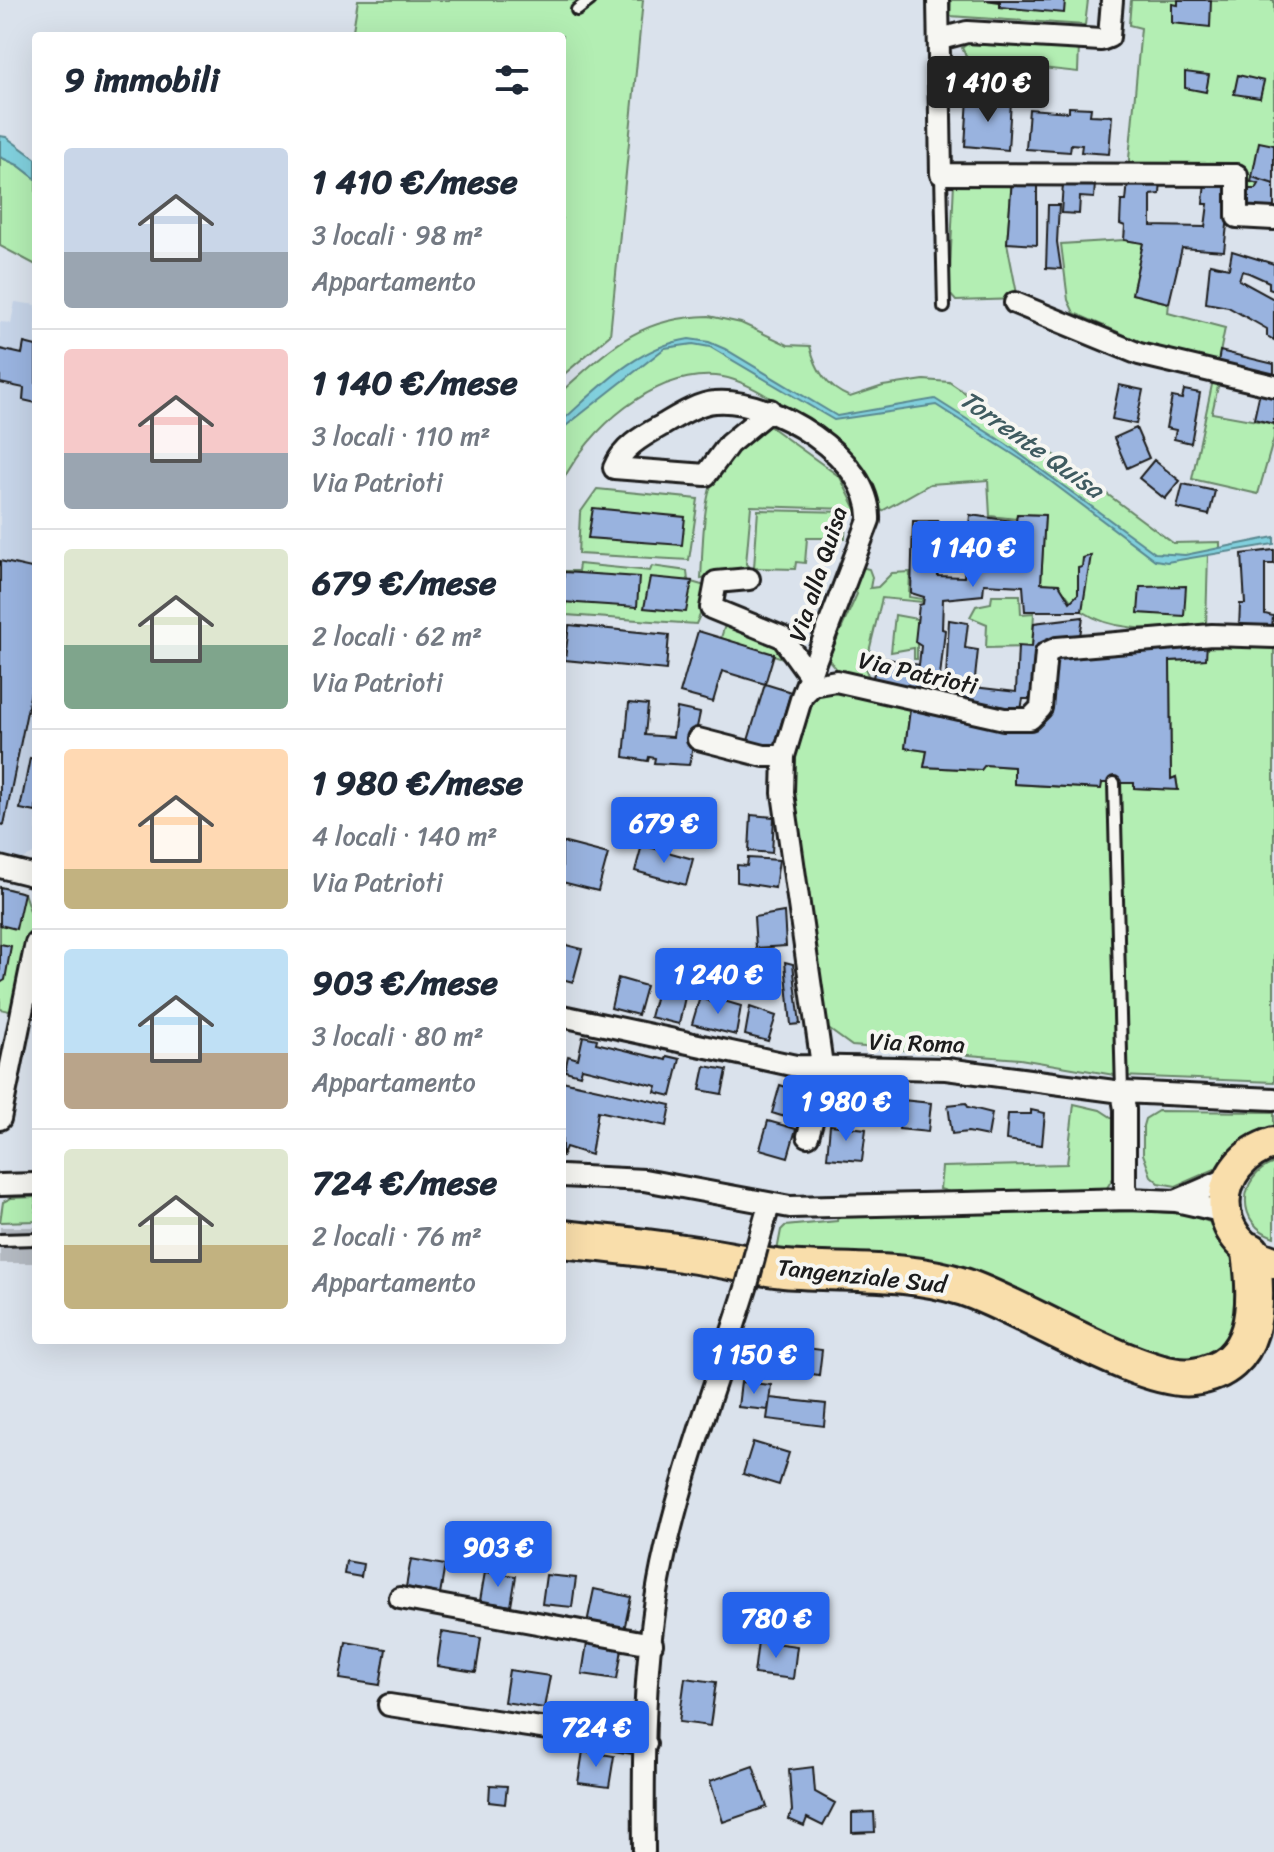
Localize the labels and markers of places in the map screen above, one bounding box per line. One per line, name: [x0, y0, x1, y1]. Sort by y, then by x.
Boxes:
pin: 1 410 €: [914, 56, 1062, 124]
pin: 1 140 €: [899, 521, 1047, 589]
pin: 679 €: [608, 797, 720, 865]
pin: 1 240 €: [644, 948, 792, 1016]
pin: 1 980 €: [772, 1075, 920, 1143]
pin: 1 150 €: [680, 1328, 828, 1396]
pin: 903 €: [442, 1521, 554, 1589]
pin: 780 €: [720, 1592, 832, 1660]
pin: 724 €: [540, 1701, 652, 1769]

